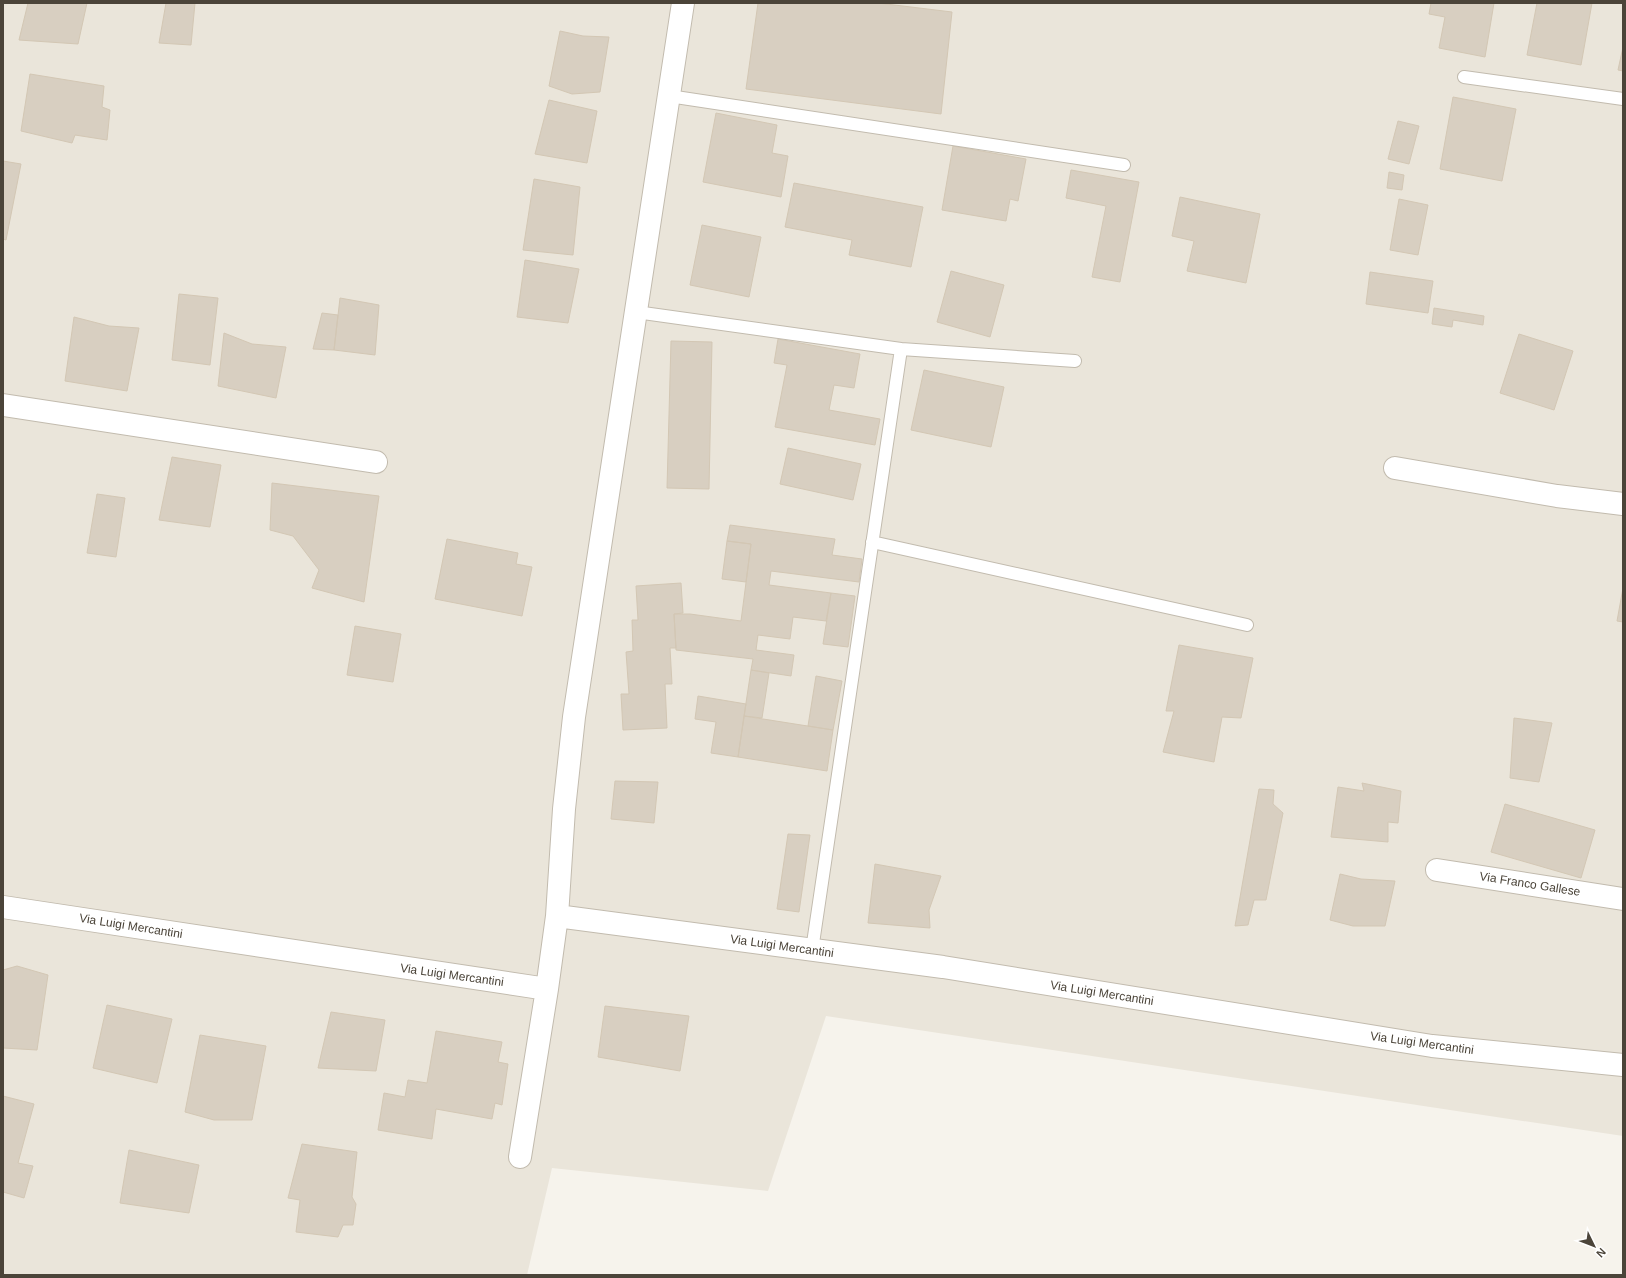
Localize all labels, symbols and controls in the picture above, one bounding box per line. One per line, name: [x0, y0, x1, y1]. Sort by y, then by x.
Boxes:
street label: Via Franco Gallese: [1479, 869, 1582, 899]
street label: Via Luigi Mercantini: [78, 911, 184, 941]
street label: Via Luigi Mercantini: [729, 932, 835, 960]
street label: Via Luigi Mercantini: [399, 961, 505, 989]
street label: Via Luigi Mercantini: [1049, 978, 1155, 1008]
street label: Via Luigi Mercantini: [1369, 1029, 1475, 1057]
north arrow: [1574, 1226, 1614, 1266]
text: N: [1594, 1246, 1608, 1260]

